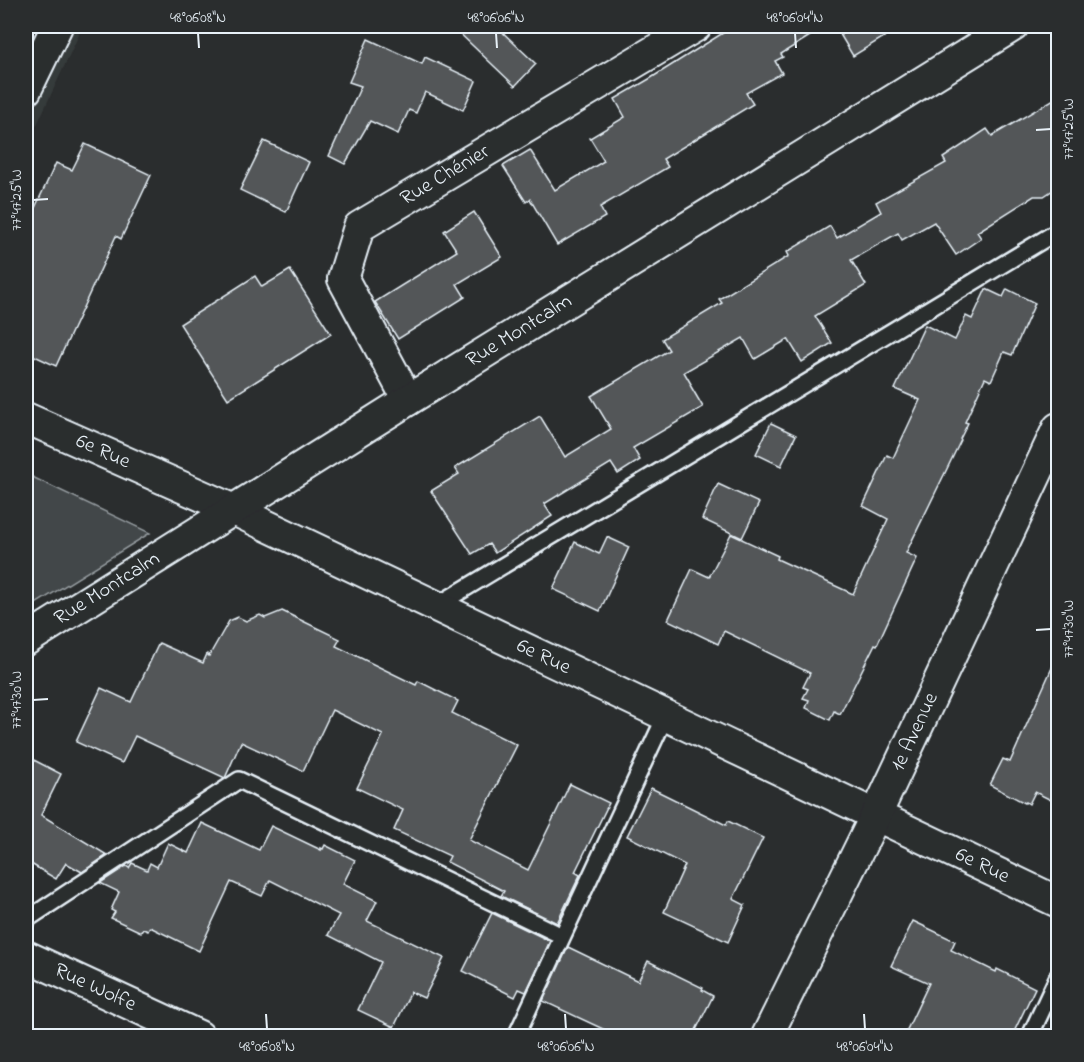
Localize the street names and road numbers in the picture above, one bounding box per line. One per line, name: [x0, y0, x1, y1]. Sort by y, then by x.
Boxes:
street label: Rue Chénier: [395, 137, 496, 214]
street label: Rue Montcalm: [460, 287, 578, 375]
street label: 6e Rue: [71, 427, 135, 477]
street label: Rue Montcalm: [49, 544, 166, 634]
street label: 6e Rue: [511, 631, 576, 683]
street label: 1e Avenue: [883, 687, 947, 777]
street label: 6e Rue: [950, 840, 1015, 892]
street label: Rue Wolfe: [49, 956, 142, 1020]

